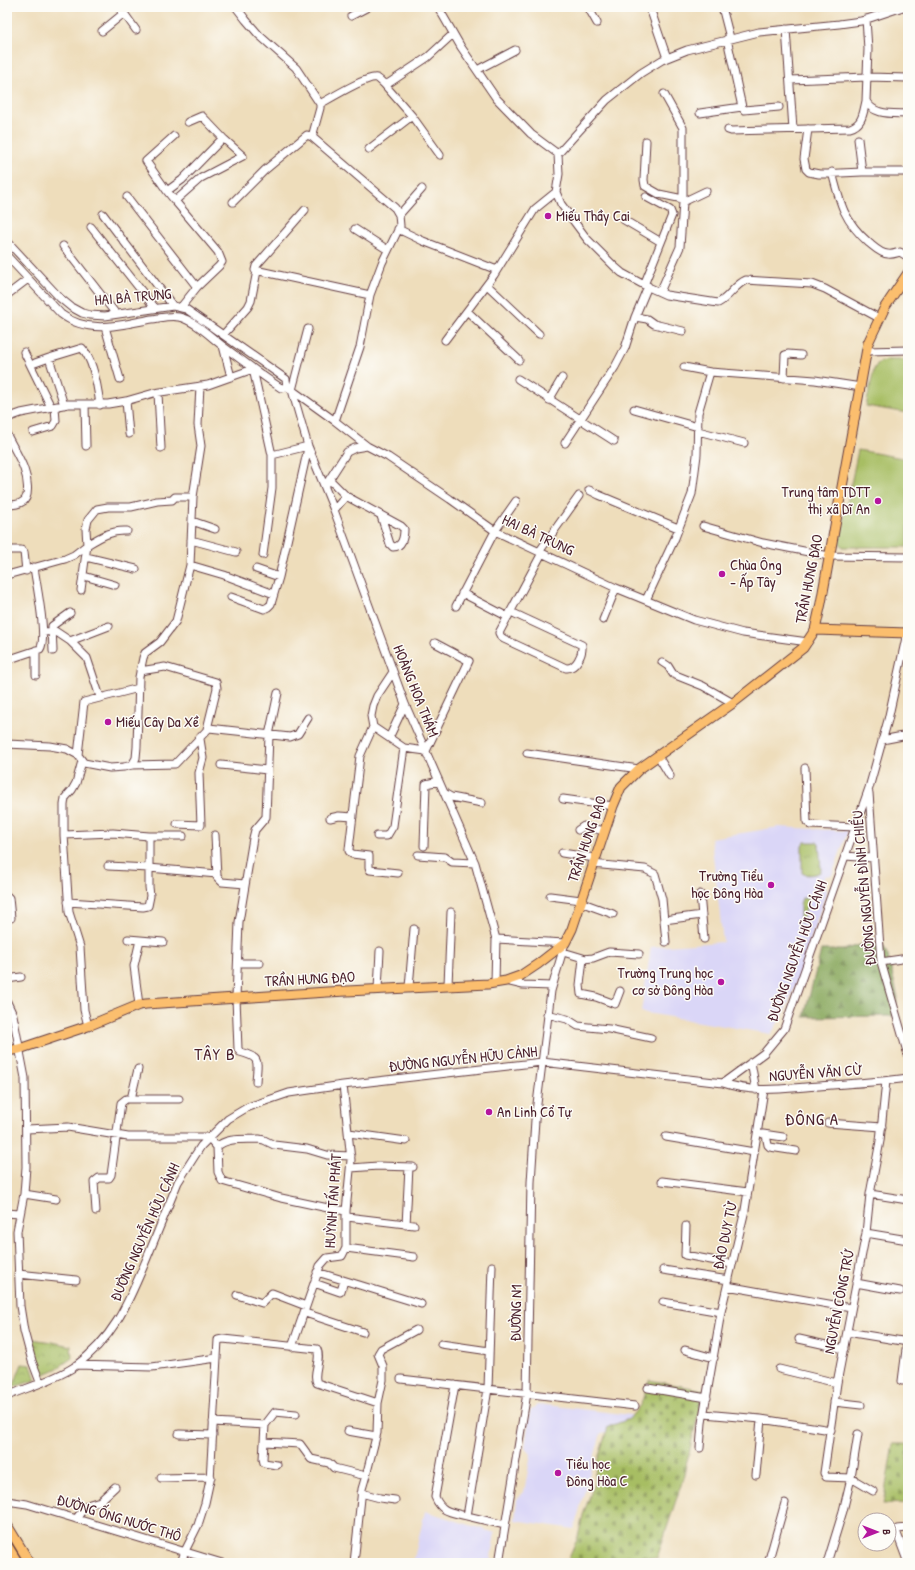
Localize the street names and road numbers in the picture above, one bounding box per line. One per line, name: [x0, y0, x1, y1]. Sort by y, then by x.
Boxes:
street label: HAI BÀ TRƯNG: [94, 283, 173, 310]
street label: HAI BÀ TRƯNG: [499, 509, 578, 561]
street label: TRẦN HƯNG ĐẠO: [790, 533, 827, 625]
street label: HOÀNG HOA THÁM: [388, 642, 445, 740]
street label: TRẦN HƯNG ĐẠO: [562, 793, 611, 885]
street label: ĐƯỜNG NGUYỄN ĐÌNH CHIỂU: [846, 810, 881, 966]
street label: ĐƯỜNG NGUYỄN HỮU CẢNH: [761, 877, 832, 1024]
street label: TRẦN HƯNG ĐẠO: [264, 966, 356, 991]
street label: ĐƯỜNG NGUYỄN HỮU CẢNH: [388, 1040, 538, 1077]
street label: NGUYỄN VĂN CỪ: [768, 1059, 863, 1086]
street label: HUỲNH TẤN PHÁT: [319, 1152, 346, 1249]
street label: ĐƯỜNG NGUYỄN HỮU CẢNH: [105, 1159, 184, 1304]
street label: ĐÀO DUY TỪ: [707, 1199, 742, 1271]
street label: NGUYỄN CÔNG TRỨ: [818, 1246, 859, 1356]
street label: ĐƯỜNG N1: [505, 1284, 526, 1342]
street label: ĐƯỜNG ỐNG NƯỚC THÔ: [54, 1489, 184, 1546]

